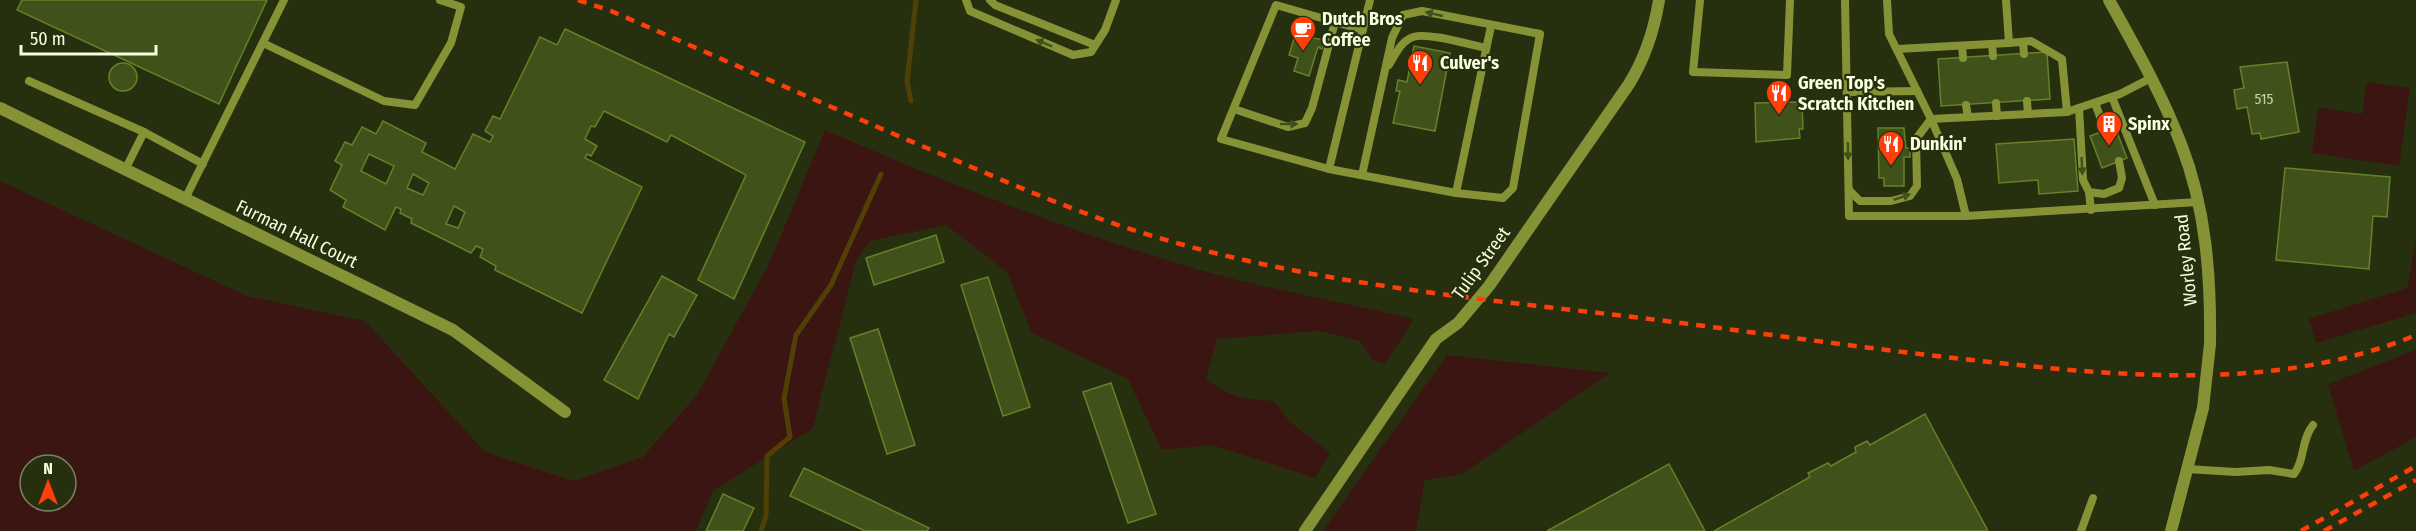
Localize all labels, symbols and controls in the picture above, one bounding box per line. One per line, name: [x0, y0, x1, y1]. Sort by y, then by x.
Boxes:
place label: Dutch Bros Coffee: [1322, 8, 1403, 51]
one-way arrow: [1425, 8, 1443, 18]
cafe icon: Dutch Bros Coffee: [1288, 14, 1318, 52]
scale bar: [21, 18, 156, 56]
text: 50 m: [30, 28, 66, 50]
one-way arrow: [1035, 38, 1052, 47]
restaurant icon: Culver's: [1405, 48, 1435, 86]
place label: Culver's: [1440, 52, 1499, 74]
place label: Green Top's Scratch Kitchen: [1798, 72, 1914, 115]
restaurant icon: Green Top's Scratch Kitchen: [1764, 78, 1794, 116]
house number: 515: [2255, 90, 2274, 108]
building icon: Spinx: [2094, 109, 2124, 147]
place label: Spinx: [2128, 113, 2170, 135]
one-way arrow: [1280, 119, 1299, 129]
restaurant icon: Dunkin': [1876, 129, 1906, 167]
place label: Dunkin': [1910, 133, 1967, 155]
one-way arrow: [1843, 141, 1853, 160]
one-way arrow: [2078, 157, 2087, 176]
one-way arrow: [1893, 192, 1911, 201]
street label: Furman Hall Court: [233, 195, 361, 273]
street label: Worley Road: [2170, 213, 2202, 307]
street label: Tulip Street: [1447, 222, 1515, 304]
north arrow: [18, 453, 78, 513]
text: N: [43, 459, 53, 478]

